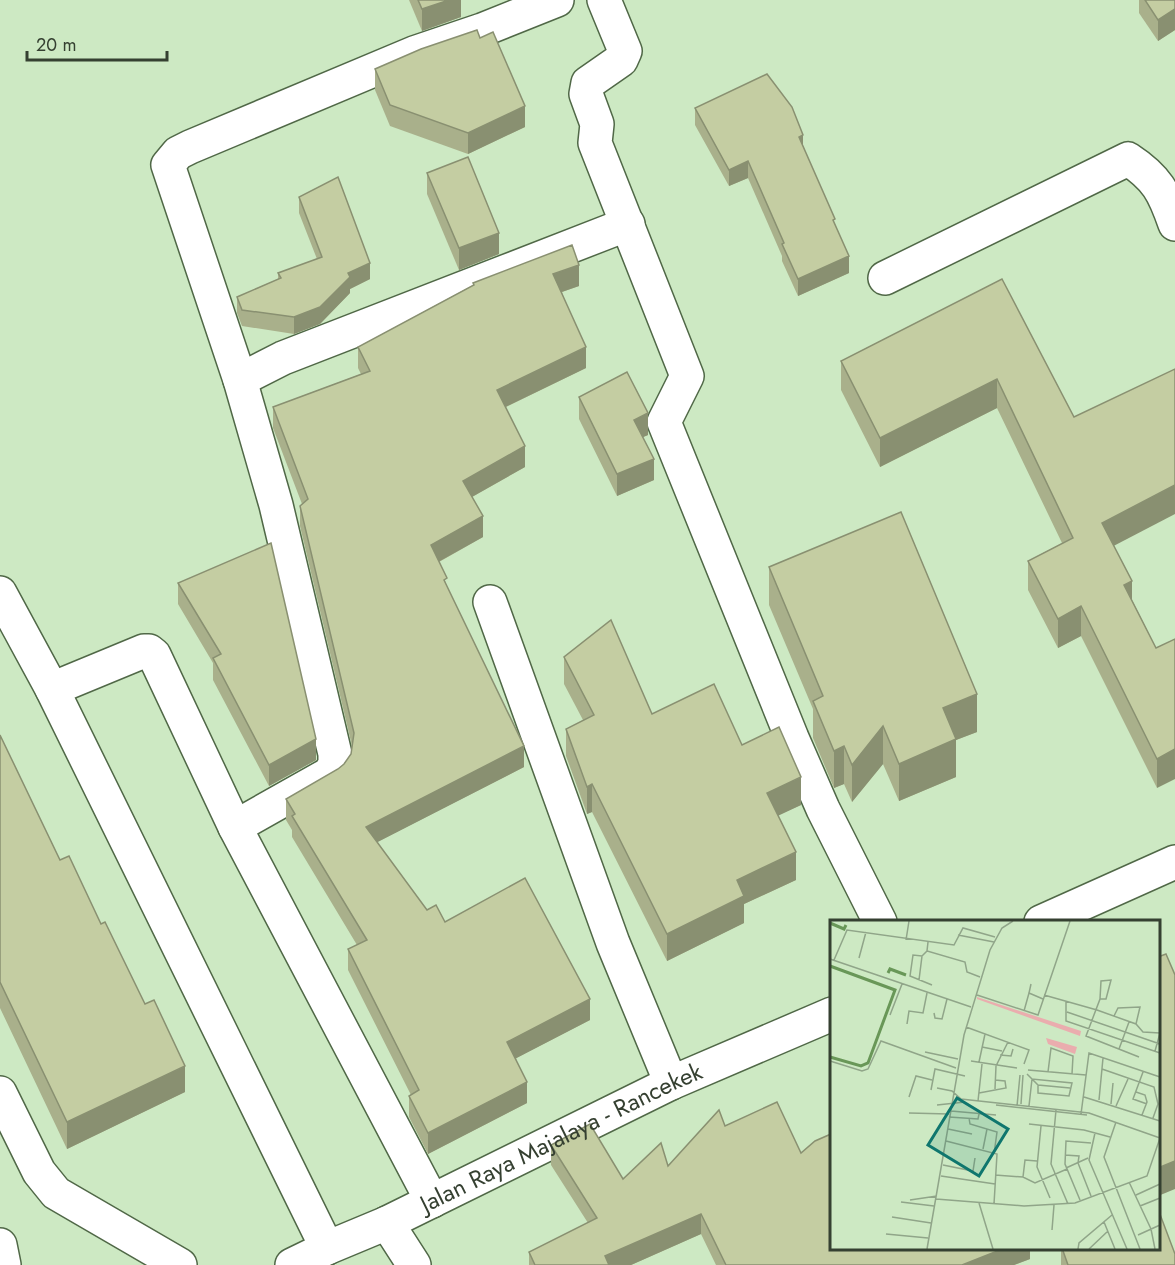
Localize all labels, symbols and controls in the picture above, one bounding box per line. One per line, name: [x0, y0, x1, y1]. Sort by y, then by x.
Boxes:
scale bar: [27, 24, 166, 62]
text: 20 m: [36, 32, 76, 58]
inset map: [830, 920, 1160, 1250]
street label: Jalan Raya Majalaya - Rancekek: [411, 1053, 708, 1222]

